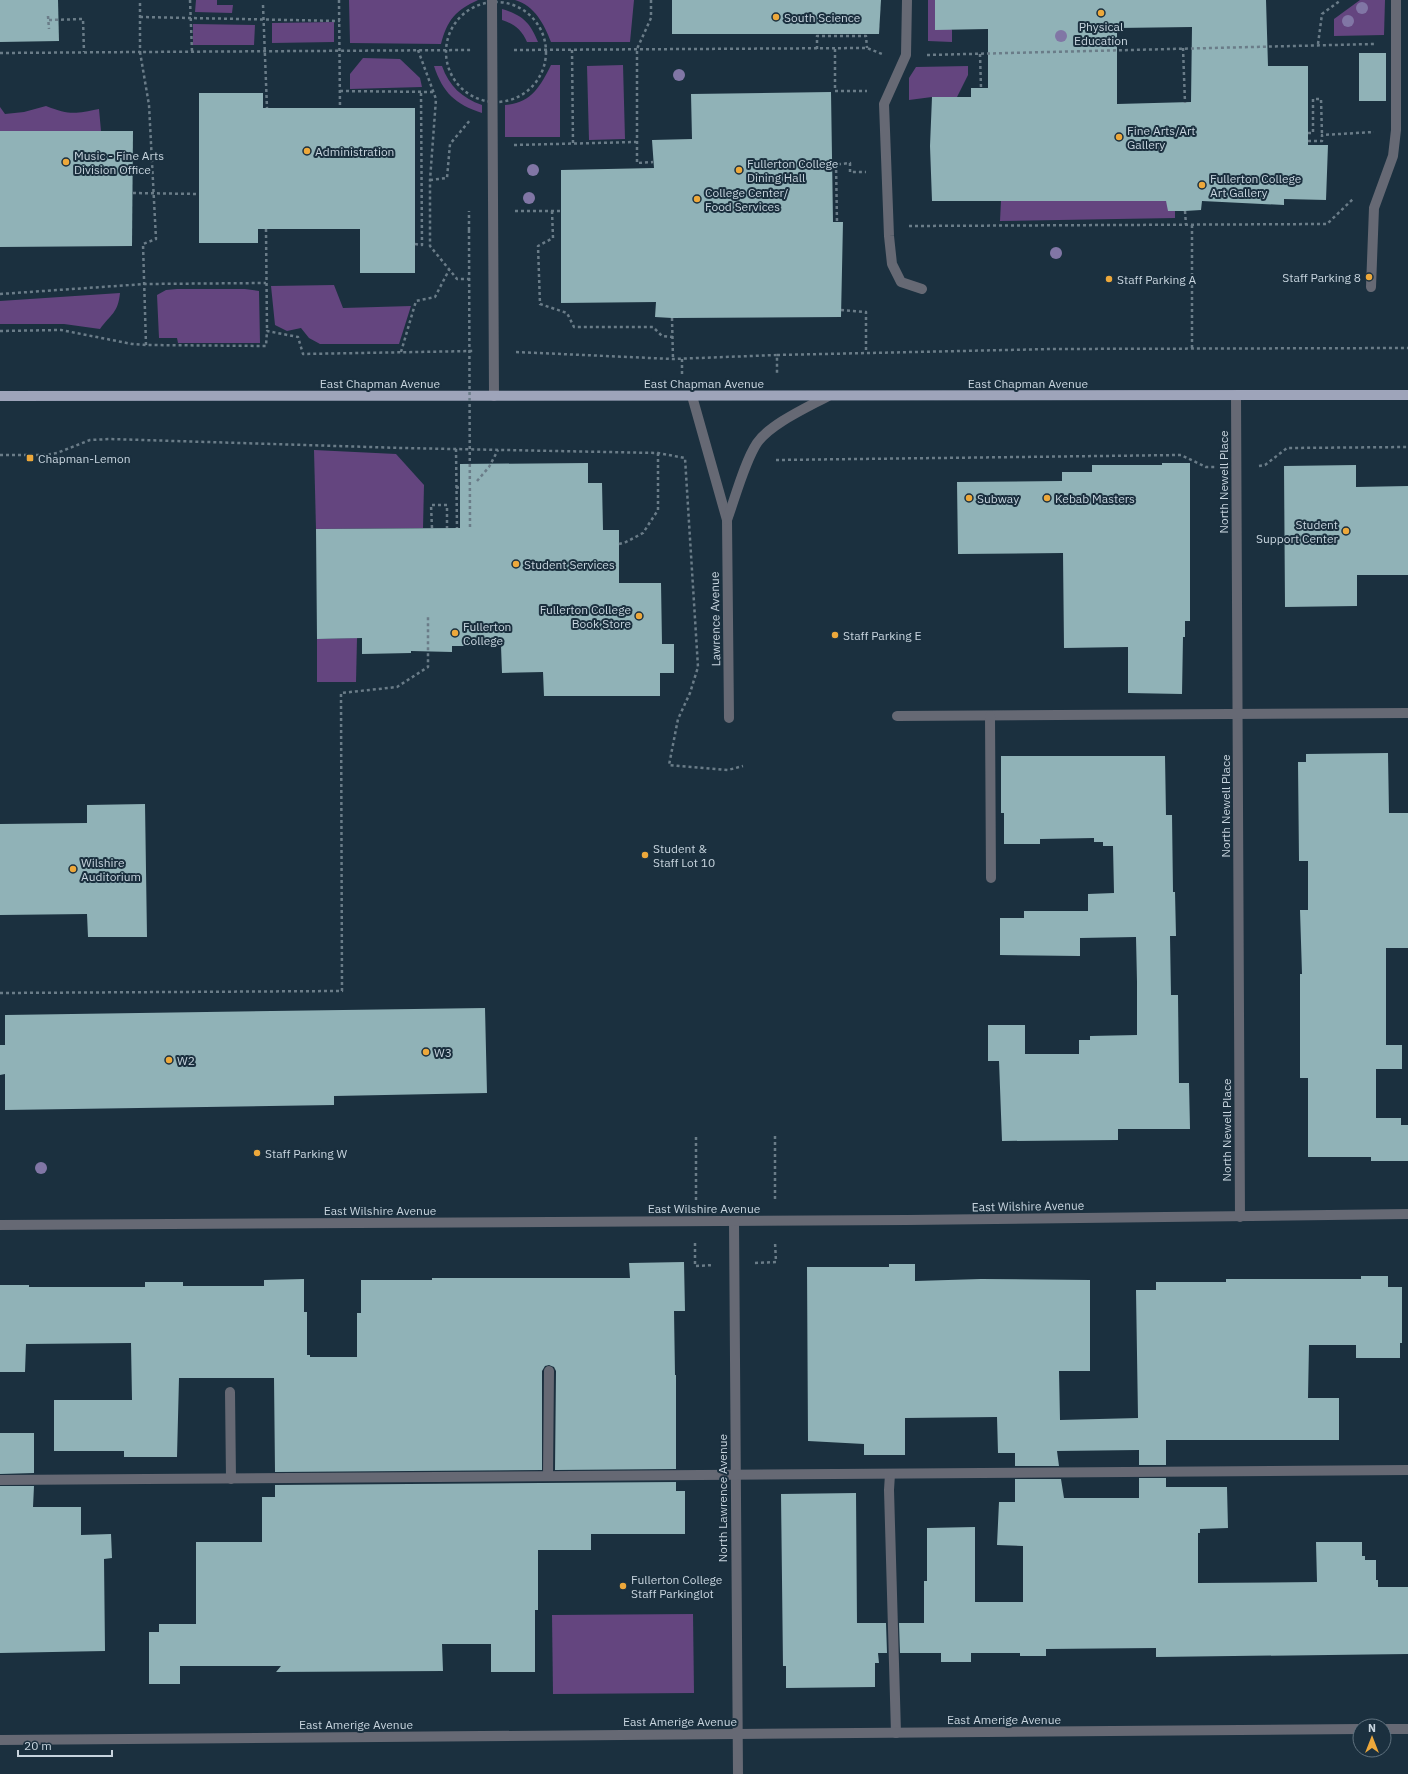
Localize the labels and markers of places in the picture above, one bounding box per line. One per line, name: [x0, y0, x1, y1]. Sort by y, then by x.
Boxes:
marker: Physical Education: [1096, 8, 1106, 18]
place label: South Science: [784, 10, 861, 25]
marker: South Science: [771, 12, 781, 22]
place label: Physical Education: [1074, 19, 1128, 48]
place label: Fine Arts/Art Gallery: [1127, 123, 1196, 152]
marker: Fine Arts/Art Gallery: [1114, 132, 1124, 142]
place label: Administration: [315, 144, 394, 159]
marker: Administration: [302, 146, 312, 156]
place label: Music - Fine Arts Division Office: [74, 148, 164, 177]
place label: Fullerton College Dining Hall: [747, 156, 839, 185]
marker: Music - Fine Arts Division Office: [61, 157, 71, 167]
marker: Fullerton College Dining Hall: [734, 165, 744, 175]
place label: Fullerton College Art Gallery: [1210, 171, 1302, 200]
marker: Fullerton College Art Gallery: [1197, 180, 1207, 190]
place label: College Center/ Food Services: [705, 185, 789, 214]
marker: College Center/ Food Services: [692, 194, 702, 204]
place label: Staff Parking 8: [1282, 270, 1361, 285]
place label: Staff Parking A: [1117, 272, 1196, 287]
marker: Staff Parking 8: [1364, 272, 1374, 282]
marker: Staff Parking A: [1104, 274, 1114, 284]
place label: Chapman-Lemon: [38, 451, 131, 466]
marker: Chapman-Lemon: [25, 453, 35, 463]
place label: Subway: [977, 491, 1019, 506]
place label: Kebab Masters: [1055, 491, 1135, 506]
marker: Subway: [964, 493, 974, 503]
marker: Kebab Masters: [1042, 493, 1052, 503]
place label: Student Support Center: [1256, 517, 1339, 546]
marker: Student Support Center: [1341, 526, 1351, 536]
place label: Student Services: [524, 557, 615, 572]
marker: Student Services: [511, 559, 521, 569]
place label: Fullerton College Book Store: [540, 602, 631, 631]
marker: Fullerton College Book Store: [634, 611, 644, 621]
place label: Fullerton College: [463, 619, 511, 648]
marker: Fullerton College: [450, 628, 460, 638]
place label: Staff Parking E: [843, 628, 921, 643]
marker: Staff Parking E: [830, 630, 840, 640]
place label: Student & Staff Lot 10: [653, 841, 715, 870]
marker: Student & Staff Lot 10: [640, 850, 650, 860]
place label: Wilshire Auditorium: [81, 855, 141, 884]
marker: Wilshire Auditorium: [68, 864, 78, 874]
place label: W3: [434, 1045, 452, 1060]
marker: W3: [421, 1047, 431, 1057]
place label: W2: [177, 1053, 195, 1068]
marker: W2: [164, 1055, 174, 1065]
place label: Staff Parking W: [265, 1146, 347, 1161]
marker: Staff Parking W: [252, 1148, 262, 1158]
place label: Fullerton College Staff Parkinglot: [631, 1572, 723, 1601]
marker: Fullerton College Staff Parkinglot: [618, 1581, 628, 1591]

